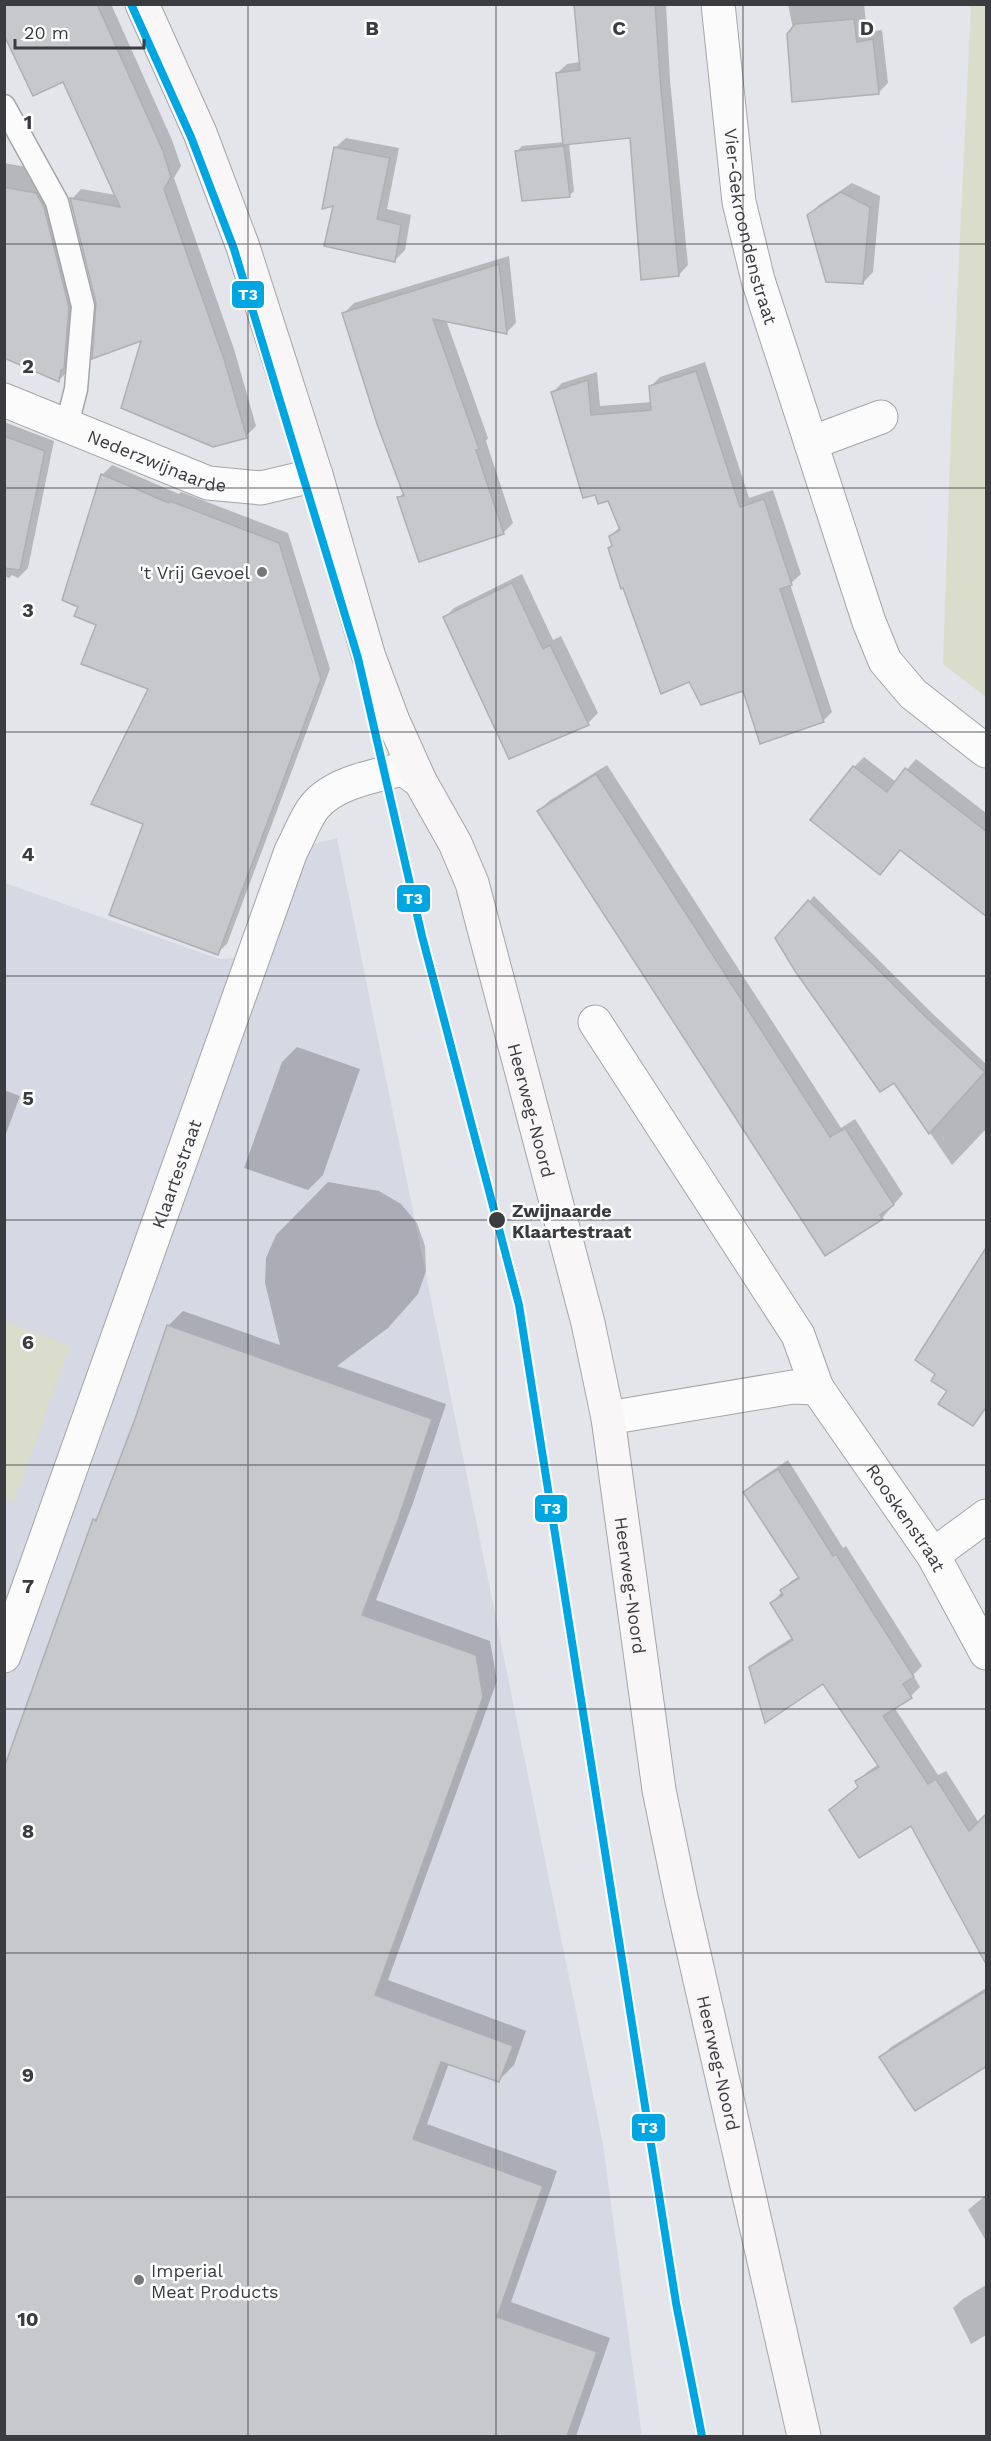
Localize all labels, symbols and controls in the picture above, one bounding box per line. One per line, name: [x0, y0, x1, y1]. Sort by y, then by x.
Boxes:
scale bar: [15, 12, 144, 50]
text: B: [365, 16, 379, 40]
text: C: [612, 16, 626, 40]
text: D: [860, 16, 874, 40]
text: 20 m: [24, 22, 69, 43]
text: 1: [24, 110, 32, 134]
street label: Vier-Gekroondenstraat: [721, 127, 782, 327]
line badge: T3: [231, 280, 265, 309]
text: T3: [238, 285, 258, 304]
text: 2: [22, 354, 34, 378]
street label: Nederzwijnaarde: [85, 425, 227, 495]
place label: 't Vrij Gevoel: [139, 562, 250, 583]
marker: 't Vrij Gevoel: [255, 565, 269, 579]
text: 3: [22, 598, 34, 622]
text: 4: [22, 842, 35, 866]
line badge: T3: [396, 884, 431, 913]
text: T3: [403, 889, 423, 908]
street label: Heerweg-Noord: [504, 1041, 560, 1180]
text: 5: [22, 1086, 34, 1110]
street label: Klaartestraat: [147, 1116, 205, 1231]
place label: Zwijnaarde Klaartestraat: [512, 1200, 631, 1242]
marker: Zwijnaarde Klaartestraat: [487, 1210, 507, 1230]
text: 6: [22, 1330, 34, 1354]
street label: Rooskenstraat: [862, 1460, 951, 1575]
line badge: T3: [534, 1494, 568, 1523]
text: T3: [541, 1499, 561, 1518]
street label: Heerweg-Noord: [611, 1515, 651, 1655]
text: 7: [22, 1574, 34, 1598]
text: 8: [22, 1819, 34, 1843]
street label: Heerweg-Noord: [693, 1993, 744, 2133]
text: 9: [22, 2063, 34, 2087]
line badge: T3: [631, 2113, 666, 2142]
text: T3: [638, 2118, 658, 2137]
place label: Imperial Meat Products: [151, 2260, 278, 2302]
marker: Imperial Meat Products: [132, 2273, 146, 2287]
text: 10: [17, 2307, 39, 2331]

